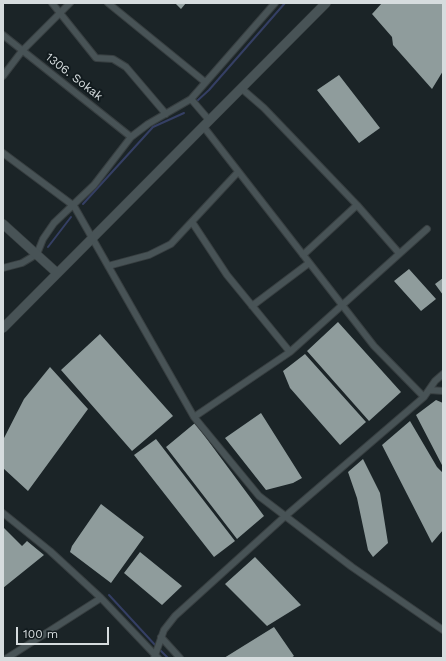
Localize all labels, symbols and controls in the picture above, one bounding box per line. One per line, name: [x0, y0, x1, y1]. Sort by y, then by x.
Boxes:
street label: 1306. Sokak: [42, 50, 106, 104]
scale bar: [18, 619, 111, 645]
text: 100 m: [23, 627, 58, 641]

